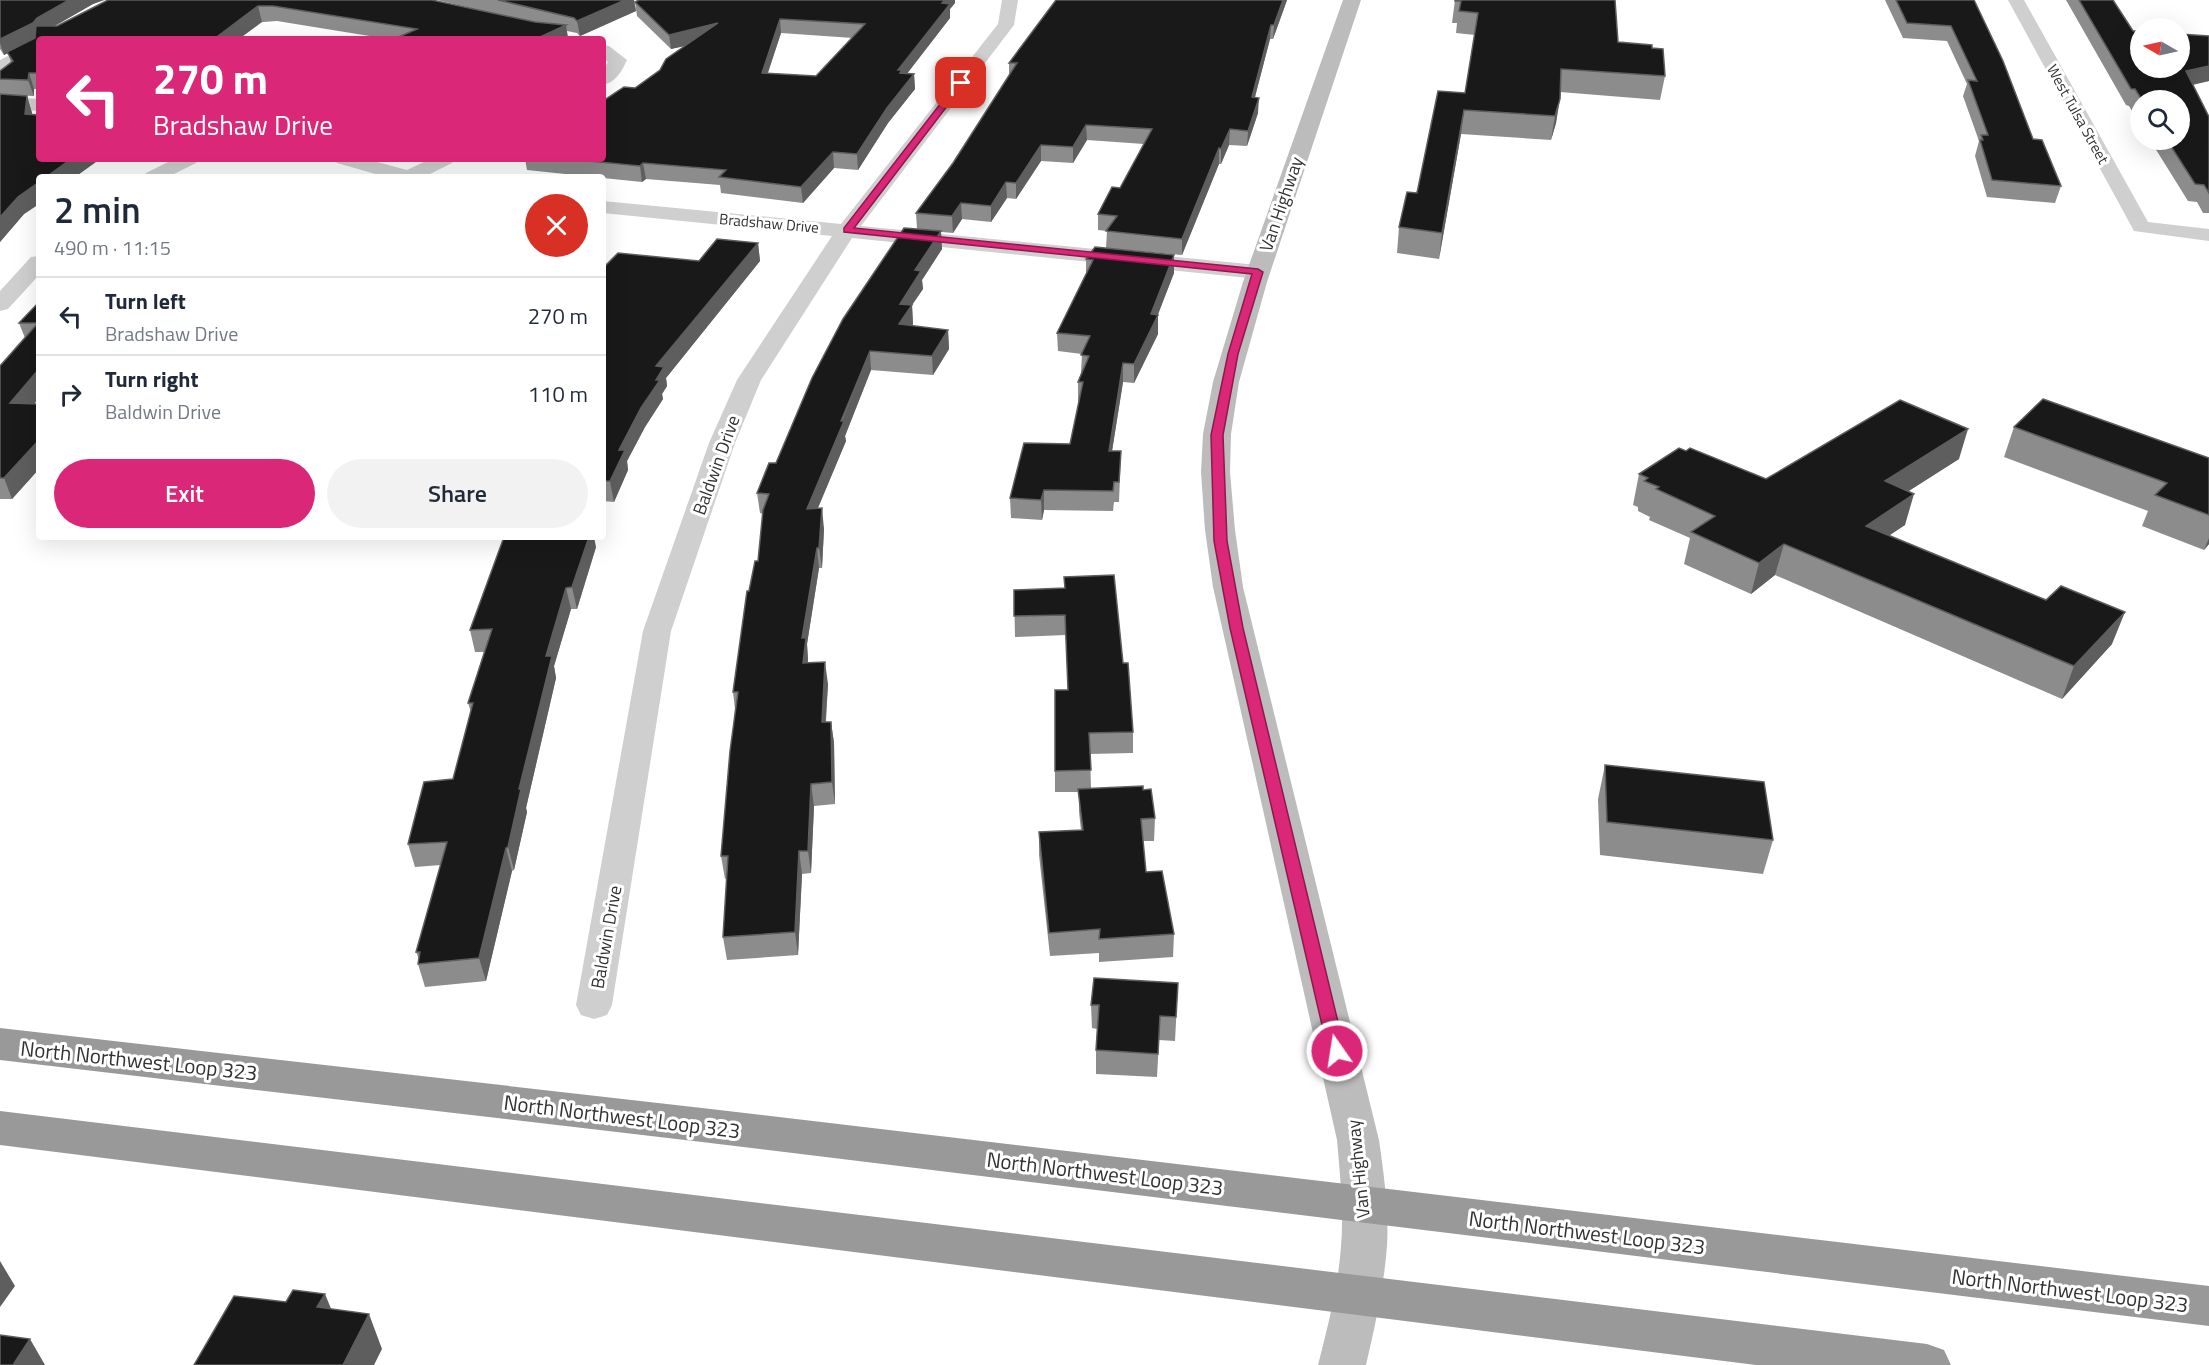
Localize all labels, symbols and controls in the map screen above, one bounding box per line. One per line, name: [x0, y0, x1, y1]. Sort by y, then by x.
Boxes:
north arrow: [2130, 18, 2190, 78]
map controls: [2130, 18, 2190, 150]
text: 270 m: [153, 46, 268, 110]
pin: [935, 57, 986, 108]
icon: left: [54, 60, 132, 138]
street label: West Tulsa Street: [2041, 60, 2115, 169]
icon: arrive: [944, 66, 977, 99]
button: search: [2130, 90, 2190, 150]
text: Bradshaw Drive: [153, 104, 333, 145]
street label: Van Highway: [1252, 153, 1310, 255]
text: 2 min: [54, 182, 141, 237]
button: close: [525, 194, 588, 257]
street label: Bradshaw Drive: [718, 207, 820, 239]
text: 490 m · 11:15: [54, 232, 171, 263]
text: Turn left: [105, 284, 186, 318]
text: 270 m: [528, 299, 588, 333]
icon: left: [54, 300, 87, 333]
text: Bradshaw Drive: [105, 318, 238, 349]
text: Turn right: [105, 362, 199, 396]
text: 110 m: [528, 377, 588, 411]
icon: right: [54, 378, 87, 411]
text: Baldwin Drive: [105, 396, 221, 427]
street label: Baldwin Drive: [685, 411, 747, 519]
button: Exit: [54, 459, 315, 528]
button: Share: [327, 459, 588, 528]
street label: Baldwin Drive: [584, 883, 628, 991]
position arrow: [1305, 1019, 1369, 1083]
street label: North Northwest Loop 323: [19, 1032, 259, 1088]
street label: North Northwest Loop 323: [502, 1086, 742, 1146]
street label: Van Highway: [1339, 1118, 1377, 1220]
street label: North Northwest Loop 323: [985, 1143, 1225, 1203]
street label: North Northwest Loop 323: [1467, 1202, 1707, 1262]
street label: North Northwest Loop 323: [1950, 1260, 2190, 1320]

